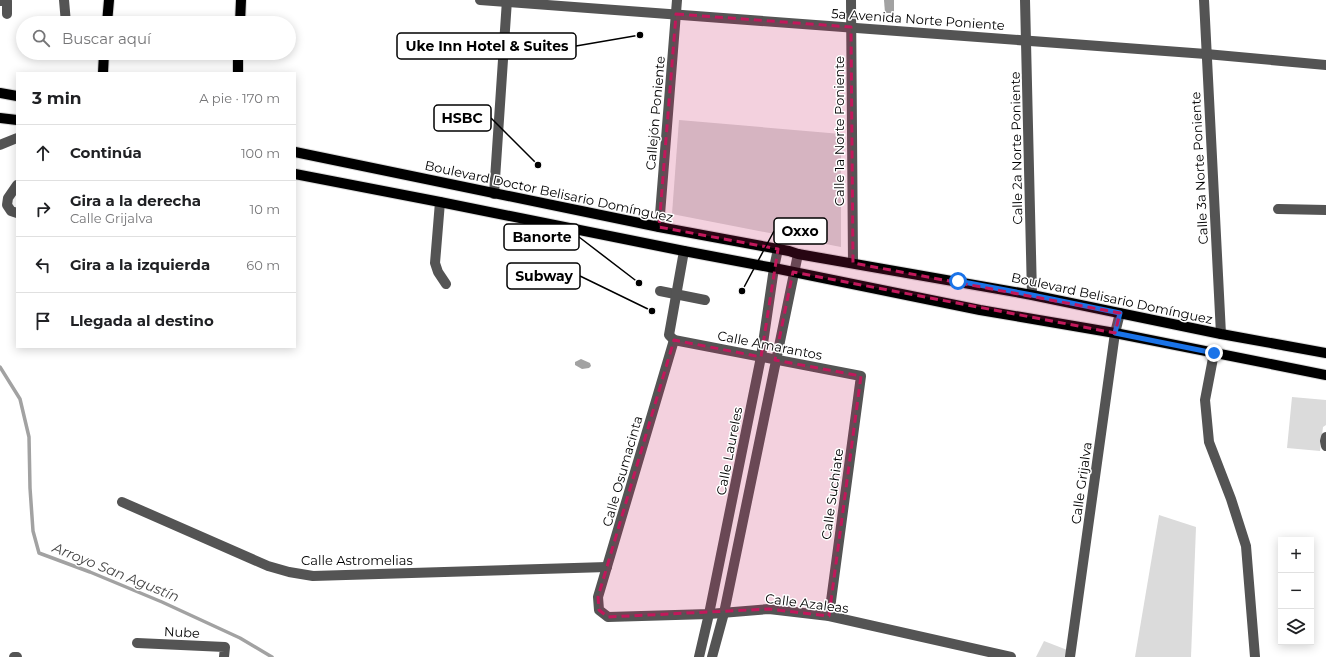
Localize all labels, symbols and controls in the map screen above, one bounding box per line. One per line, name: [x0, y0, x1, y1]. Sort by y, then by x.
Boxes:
street label: 5a Avenida Norte Poniente: [831, 5, 1005, 33]
search box: [16, 16, 296, 60]
icon: search: [30, 27, 52, 49]
text: Buscar aquí: [62, 29, 151, 48]
callout: Uke Inn Hotel & Suites: [397, 33, 576, 59]
text: Uke Inn Hotel & Suites: [406, 37, 569, 55]
street label: Callejón Poniente: [642, 55, 668, 171]
street label: Calle 1a Norte Poniente: [831, 56, 847, 206]
street label: Calle 2a Norte Poniente: [1007, 71, 1025, 225]
text: 3 min: [32, 88, 82, 108]
text: A pie · 170 m: [199, 90, 280, 106]
street label: Calle 3a Norte Poniente: [1187, 91, 1211, 245]
callout: HSBC: [434, 105, 491, 131]
text: HSBC: [441, 109, 483, 127]
icon: ahead: [32, 142, 54, 164]
text: Continúa: [70, 143, 142, 162]
text: 100 m: [241, 145, 280, 161]
street label: Boulevard Doctor Belisario Domínguez: [423, 157, 675, 225]
text: Gira a la derecha: [70, 191, 201, 210]
icon: right: [32, 198, 54, 220]
text: 10 m: [250, 201, 280, 217]
text: Calle Grijalva: [70, 210, 153, 226]
callout: Oxxo: [774, 218, 827, 244]
text: Oxxo: [781, 222, 819, 240]
callout: Banorte: [504, 224, 579, 250]
text: Banorte: [512, 228, 572, 246]
icon: left: [32, 254, 54, 276]
text: Gira a la izquierda: [70, 255, 210, 274]
text: 60 m: [246, 257, 280, 273]
callout: Subway: [507, 263, 580, 289]
text: Subway: [515, 267, 573, 285]
street label: Boulevard Belisario Domínguez: [1010, 269, 1215, 327]
route start: [949, 272, 967, 290]
icon: arrive: [32, 310, 54, 332]
text: Llegada al destino: [70, 311, 214, 330]
street label: Calle Amarantos: [716, 327, 824, 363]
route end: [1205, 344, 1223, 362]
street label: Calle Laureles: [713, 405, 745, 497]
street label: Calle Osumacinta: [599, 414, 645, 528]
street label: Calle Grijalva: [1067, 441, 1095, 525]
street label: Calle Suchiate: [818, 447, 846, 541]
map controls: [1278, 537, 1314, 645]
button: +: [1278, 537, 1314, 573]
water label: Arroyo San Agustín: [49, 538, 182, 606]
street label: Calle Astromelias: [301, 552, 413, 568]
button: −: [1278, 573, 1314, 609]
street label: Calle Azaleas: [764, 590, 850, 616]
button: layers: [1278, 609, 1314, 645]
street label: Nube: [164, 623, 201, 641]

